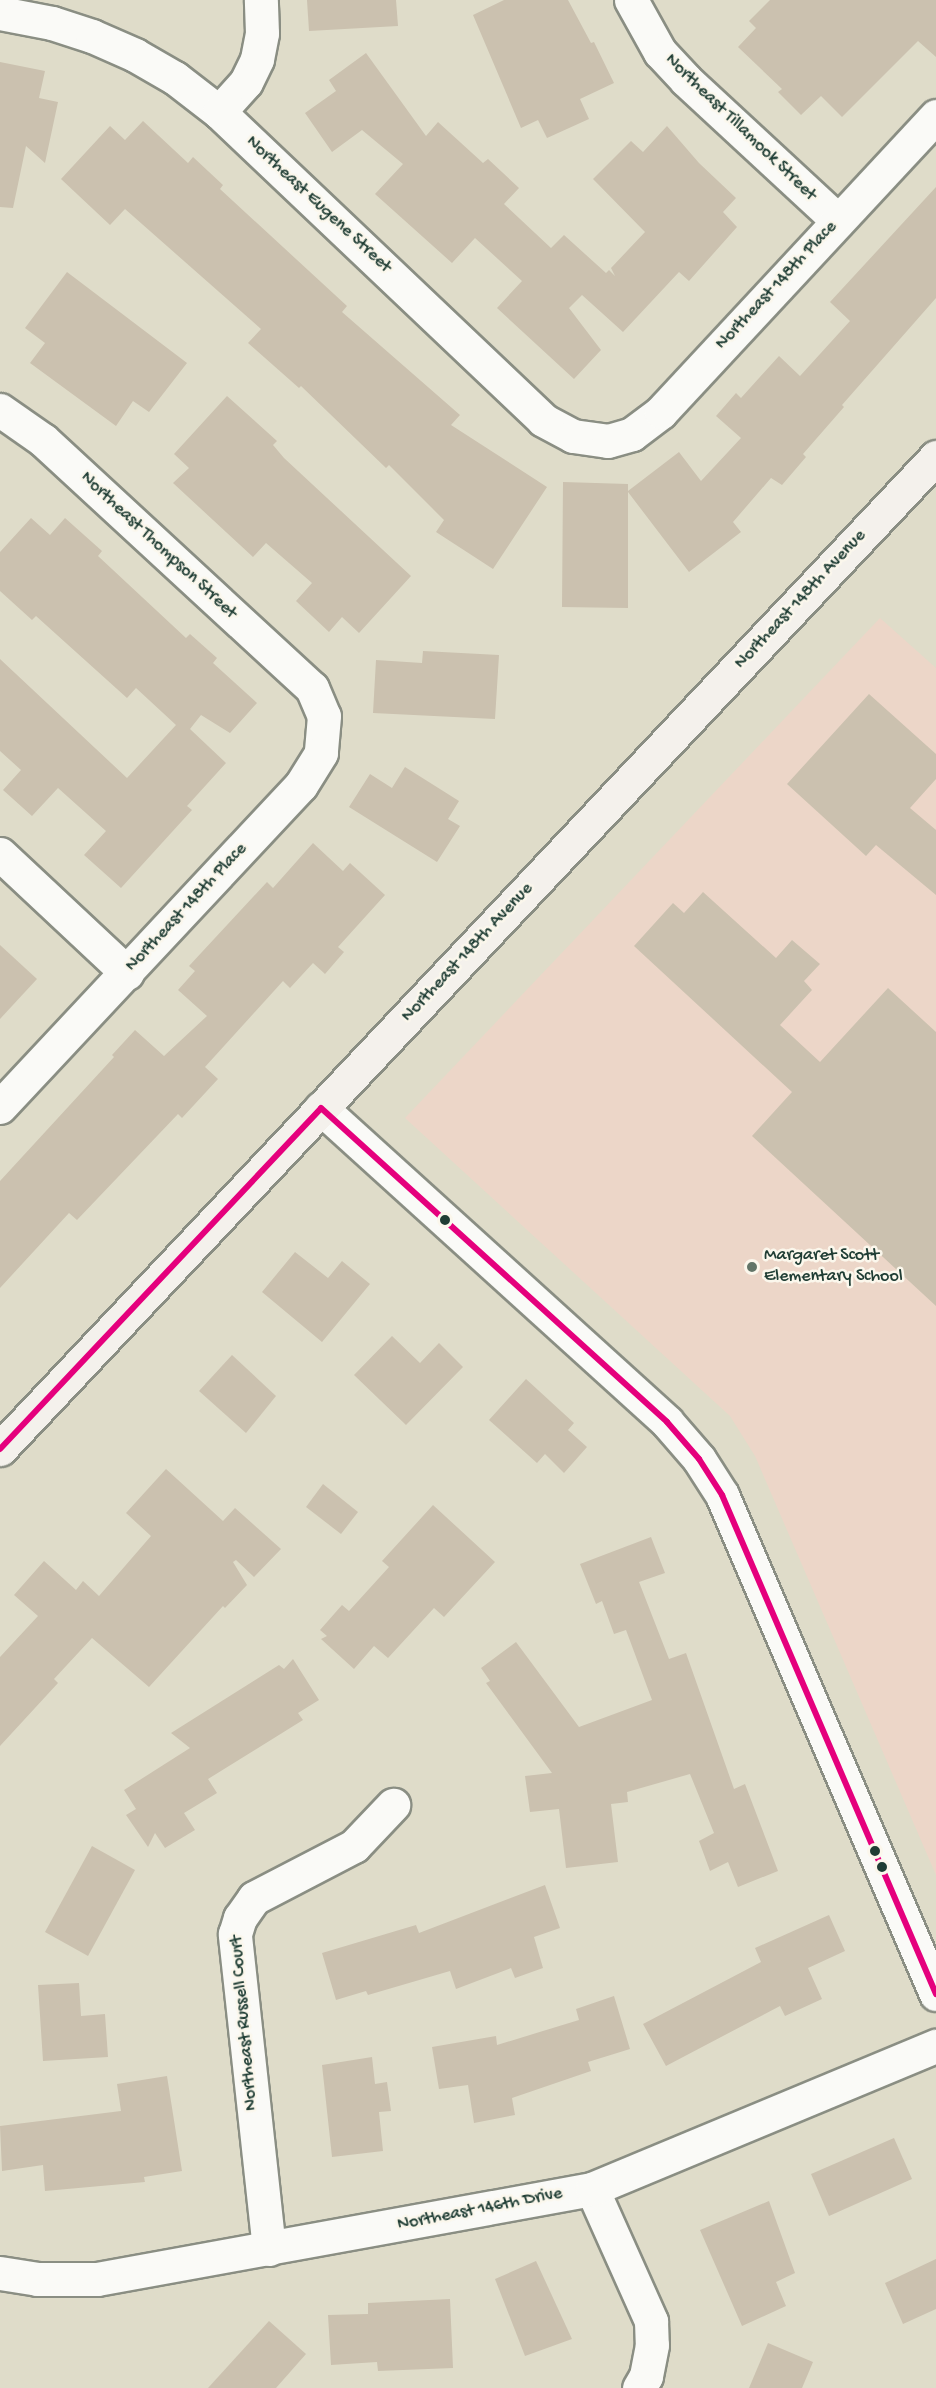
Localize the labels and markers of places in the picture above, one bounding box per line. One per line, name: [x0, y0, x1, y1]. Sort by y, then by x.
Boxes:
unlabelled marker: [439, 1214, 451, 1226]
place label: Margaret Scott Elementary School: [764, 1246, 903, 1288]
marker: Margaret Scott Elementary School: [745, 1260, 759, 1274]
unlabelled marker: [869, 1845, 881, 1857]
unlabelled marker: [876, 1861, 888, 1873]

